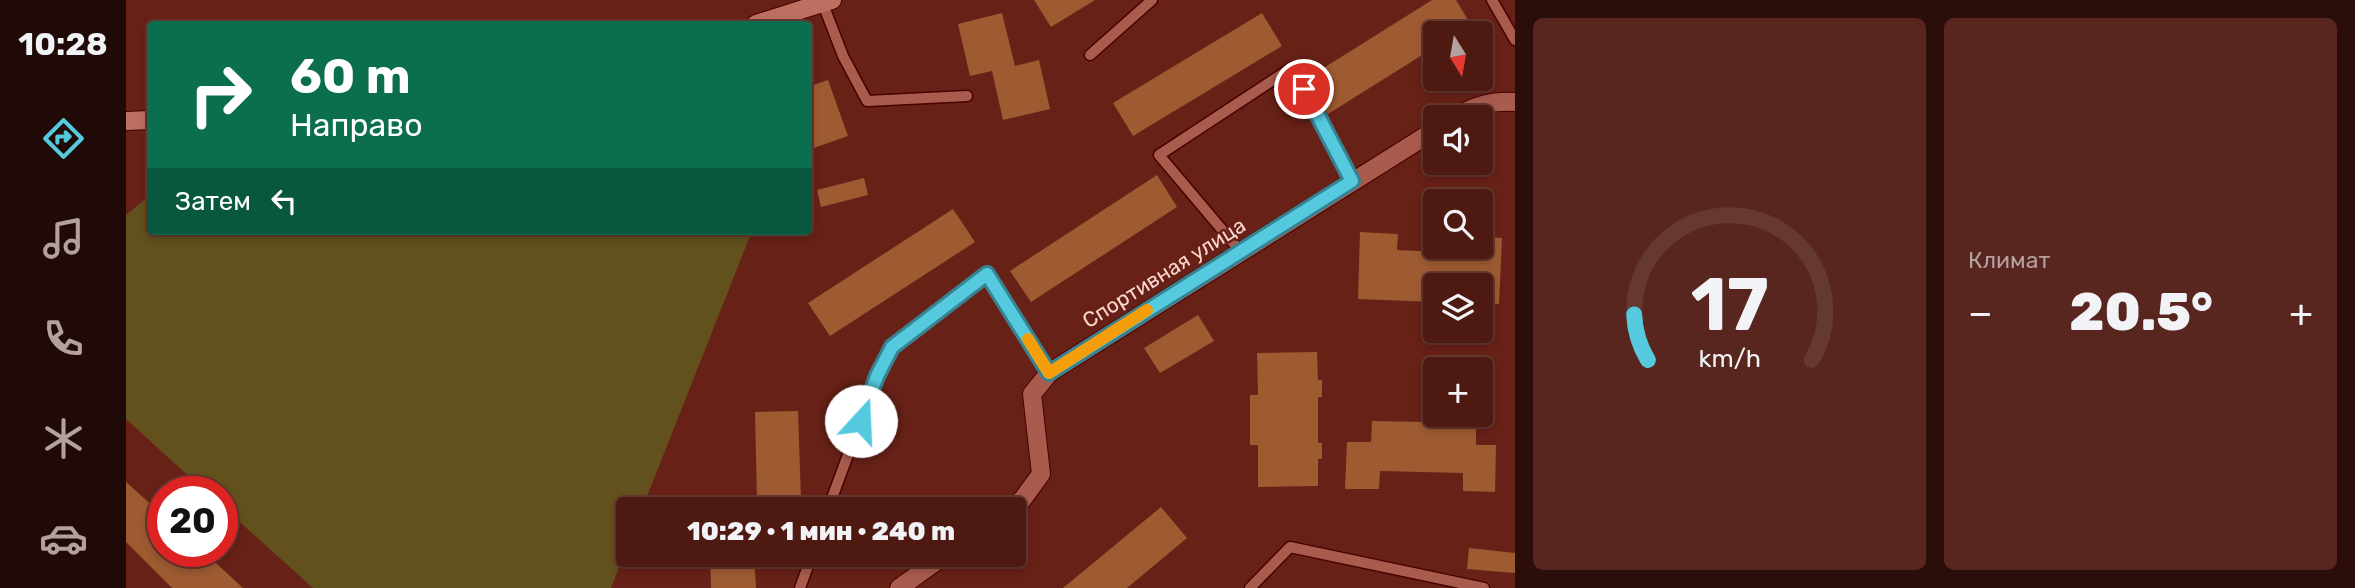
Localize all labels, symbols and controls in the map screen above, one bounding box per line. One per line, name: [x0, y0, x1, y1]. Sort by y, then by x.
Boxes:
north arrow: [1423, 21, 1493, 91]
map controls: [1423, 21, 1493, 427]
text: 10:28: [18, 25, 108, 63]
text: 60 m: [290, 47, 411, 105]
icon: right: [175, 49, 266, 140]
pin: [1274, 59, 1334, 119]
icon: arrive: [1285, 70, 1323, 108]
button: sound: [1423, 105, 1493, 175]
text: Направо: [290, 106, 423, 144]
icon: directions: [39, 114, 88, 163]
icon: left: [265, 182, 303, 220]
text: Затем: [175, 186, 251, 217]
button: search: [1423, 189, 1493, 259]
street label: Спортивная улица: [1078, 212, 1250, 333]
icon: music: [39, 214, 88, 263]
text: Климат: [1968, 246, 2050, 274]
text: 17: [1691, 262, 1768, 348]
button: layers: [1423, 273, 1493, 343]
text: 20.5°: [2069, 281, 2213, 343]
text: −: [1968, 290, 1993, 336]
text: +: [2289, 290, 2313, 336]
icon: phone: [39, 314, 88, 363]
text: km/h: [1698, 344, 1761, 373]
button: +: [1423, 357, 1493, 427]
position arrow: [824, 384, 898, 458]
icon: climate: [39, 414, 88, 463]
speed limit sign: 20: [147, 476, 238, 567]
icon: car: [39, 514, 88, 563]
text: 10:29 · 1 мин · 240 m: [687, 516, 955, 547]

